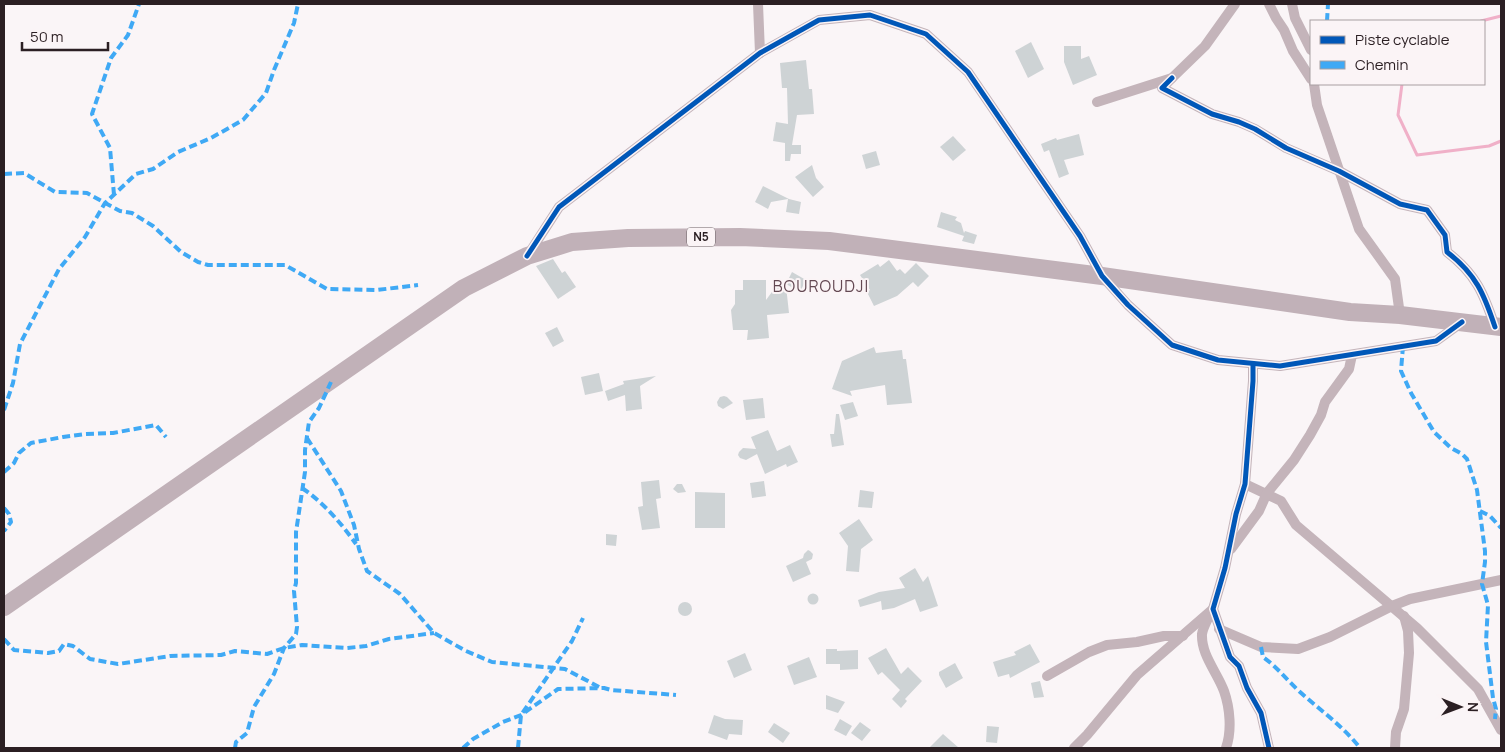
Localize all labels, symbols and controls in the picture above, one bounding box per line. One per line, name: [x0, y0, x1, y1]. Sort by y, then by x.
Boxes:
scale bar: [22, 20, 109, 52]
legend: [1310, 20, 1485, 85]
text: 50 m: [30, 26, 64, 47]
text: Piste cyclable: [1355, 29, 1450, 50]
text: Chemin: [1355, 54, 1408, 75]
road number: N5: [687, 228, 715, 246]
district label: BOUROUDJI: [773, 275, 869, 297]
north arrow: [1435, 682, 1485, 732]
text: N: [1464, 702, 1483, 712]

